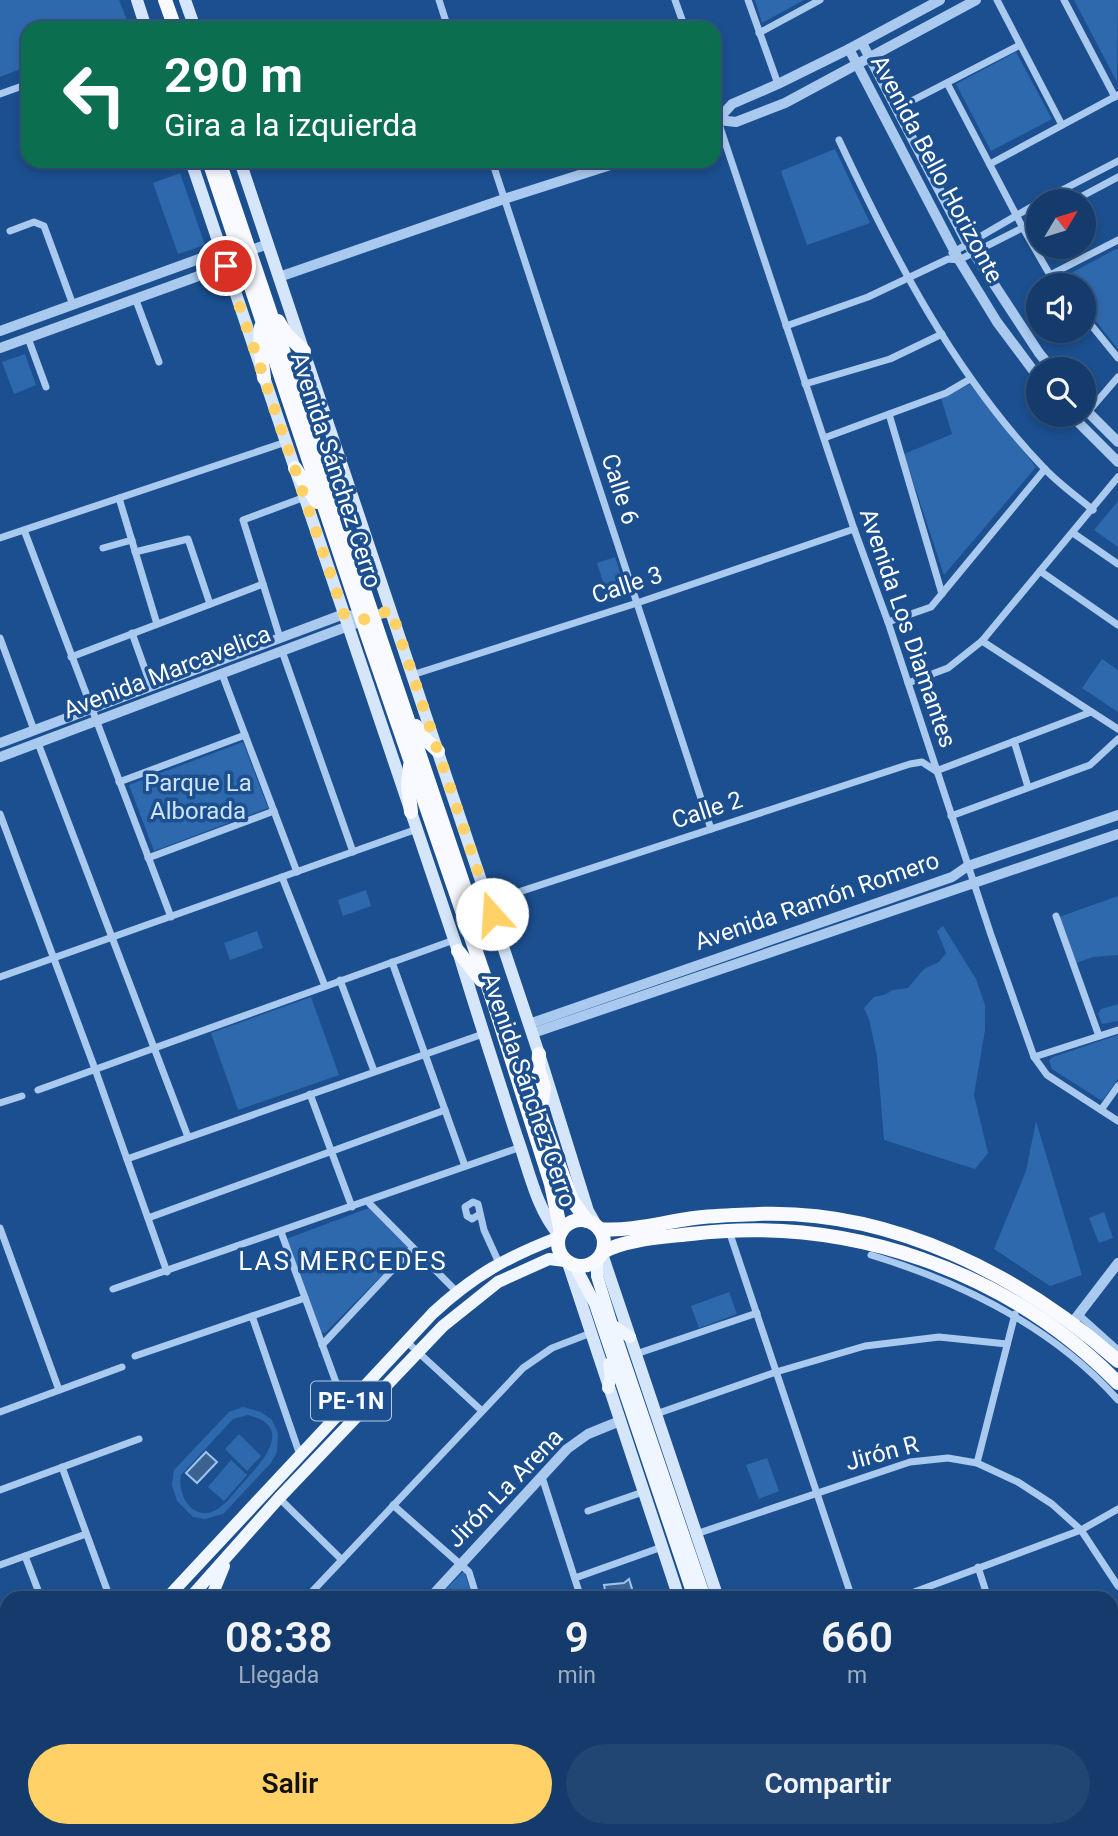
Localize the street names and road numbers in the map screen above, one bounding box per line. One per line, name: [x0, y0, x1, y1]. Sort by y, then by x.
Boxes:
street label: Avenida Bello Horizonte: [865, 50, 1009, 288]
street label: Avenida Sánchez Cerro: [285, 349, 387, 591]
street label: Calle 6: [595, 450, 645, 528]
street label: Avenida Los Diamantes: [854, 505, 962, 751]
street label: Calle 3: [588, 560, 666, 610]
street label: Avenida Marcavelica: [59, 620, 275, 724]
street label: Calle 2: [668, 785, 746, 835]
street label: Avenida Ramón Romero: [691, 846, 943, 956]
street label: Avenida Sánchez Cerro: [476, 969, 582, 1211]
road number: PE-1N: [311, 1382, 391, 1420]
street label: Jirón La Arena: [441, 1423, 569, 1553]
street label: Jirón R: [842, 1430, 922, 1476]

